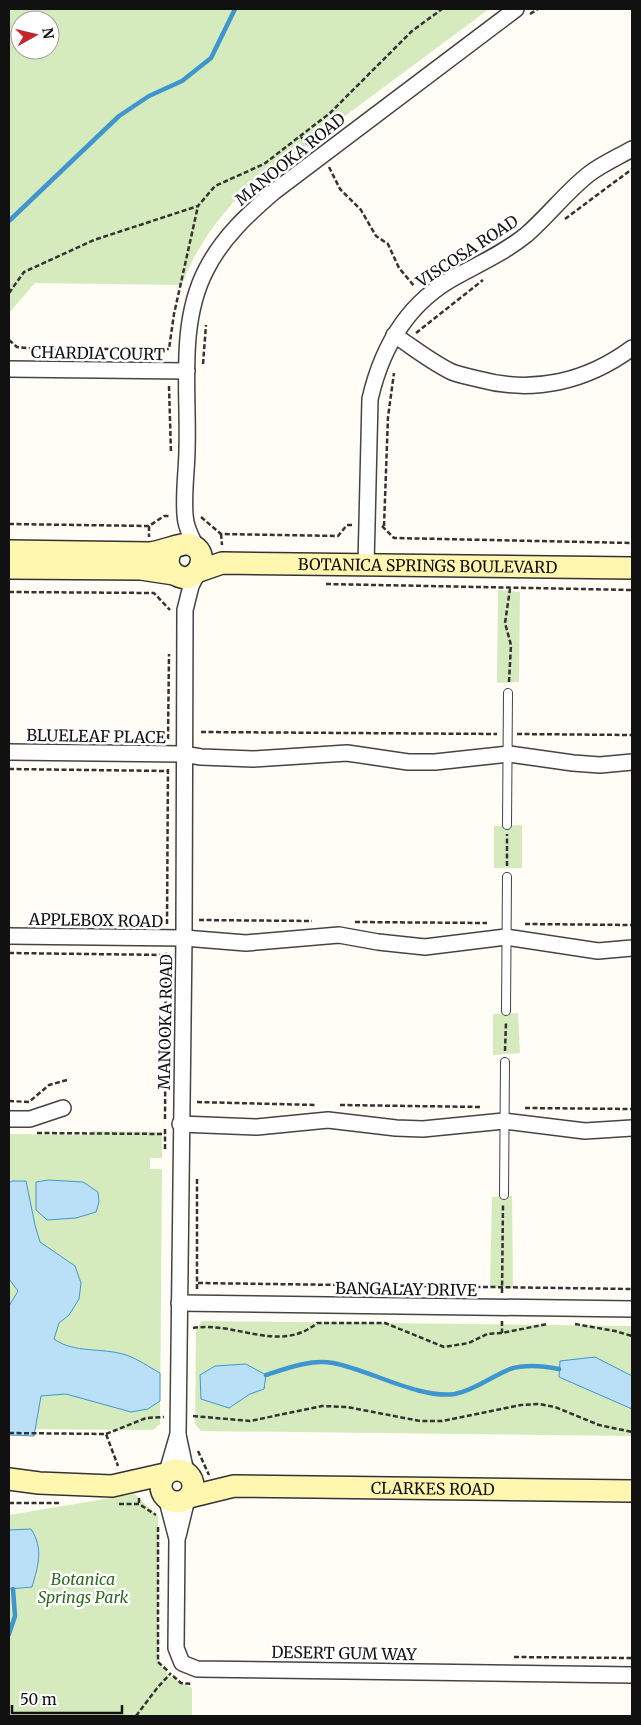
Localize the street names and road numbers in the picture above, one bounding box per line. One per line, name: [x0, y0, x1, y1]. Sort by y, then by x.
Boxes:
street label: MANOOKA ROAD: [231, 108, 349, 210]
street label: VISCOSA ROAD: [411, 211, 522, 292]
street label: CHARDIA COURT: [31, 342, 165, 364]
street label: BOTANICA SPRINGS BOULEVARD: [298, 554, 558, 577]
street label: BLUELEAF PLACE: [26, 725, 167, 747]
street label: APPLEBOX ROAD: [28, 909, 163, 931]
street label: MANOOKA ROAD: [154, 954, 176, 1090]
street label: BANGALAY DRIVE: [335, 1278, 478, 1300]
street label: CLARKES ROAD: [371, 1478, 495, 1499]
street label: DESERT GUM WAY: [271, 1642, 418, 1664]

